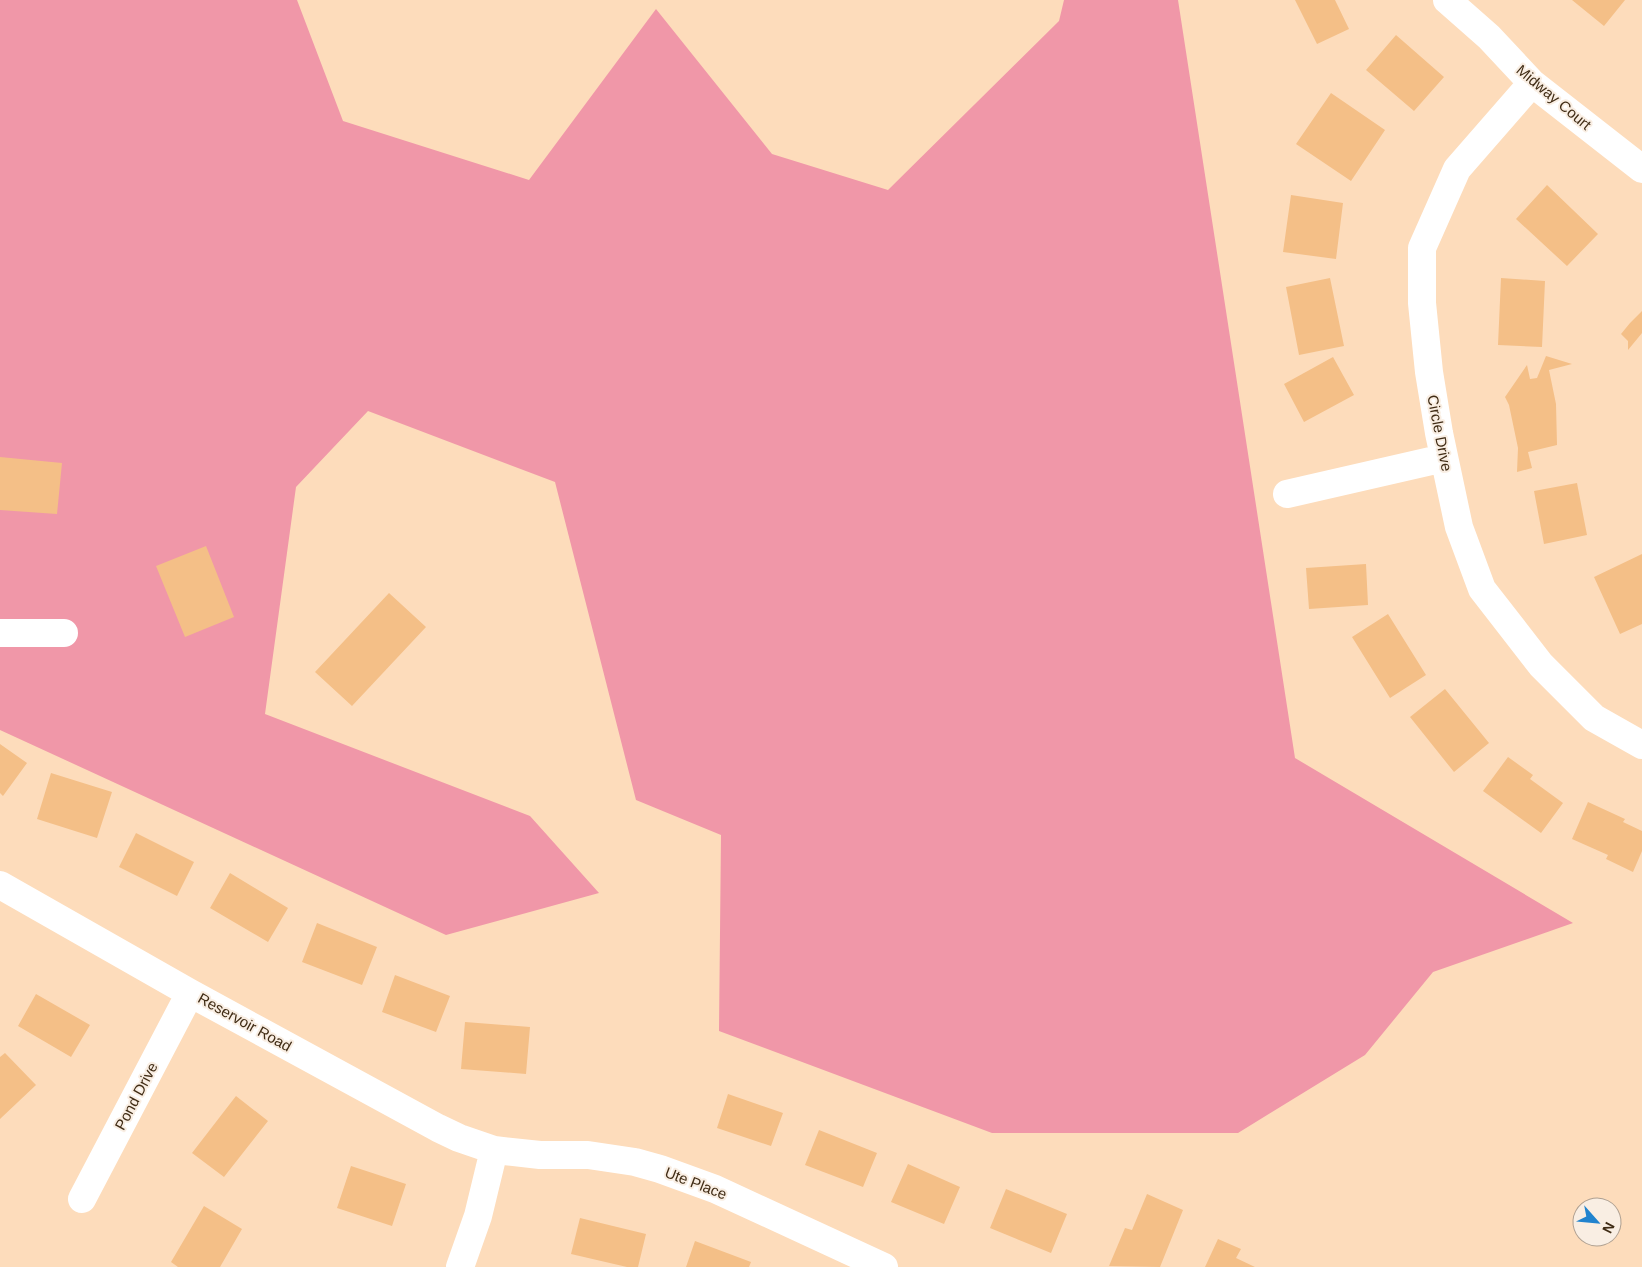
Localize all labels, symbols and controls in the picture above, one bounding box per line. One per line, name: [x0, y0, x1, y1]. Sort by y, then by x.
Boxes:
street label: Midway Court: [1513, 61, 1595, 134]
street label: Circle Drive: [1424, 393, 1456, 473]
street label: Reservoir Road: [195, 989, 295, 1055]
street label: Pond Drive: [111, 1059, 161, 1133]
street label: Ute Place: [663, 1163, 729, 1203]
north arrow: [1572, 1197, 1622, 1247]
text: N: [1599, 1220, 1618, 1236]

